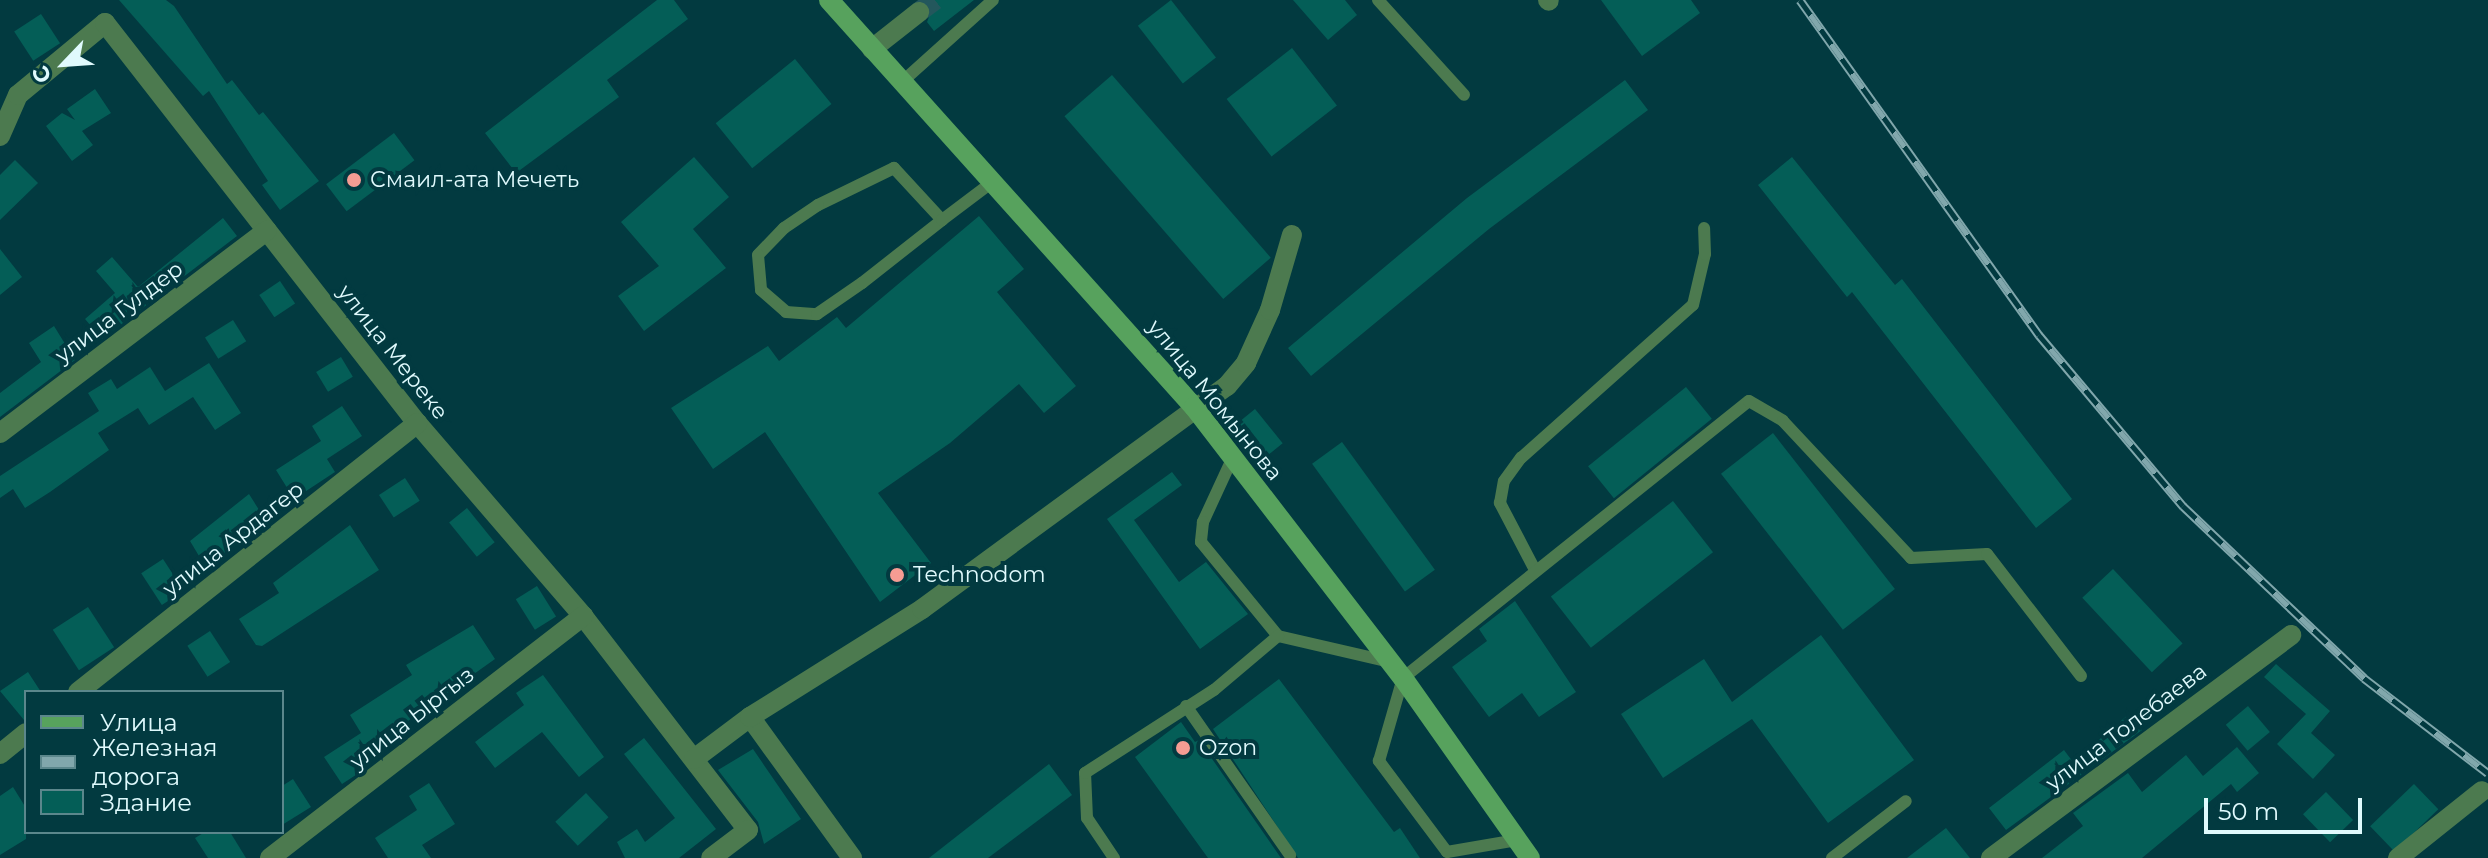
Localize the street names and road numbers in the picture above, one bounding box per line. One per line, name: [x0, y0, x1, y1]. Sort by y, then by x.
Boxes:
street label: улица Гулдер: [50, 255, 188, 369]
street label: улица Мереке: [332, 279, 454, 425]
street label: улица Момынова: [1142, 314, 1288, 486]
street label: улица Ардагер: [157, 476, 309, 602]
street label: улица Толебаева: [2040, 658, 2212, 796]
street label: улица Ыргыз: [345, 661, 479, 775]

